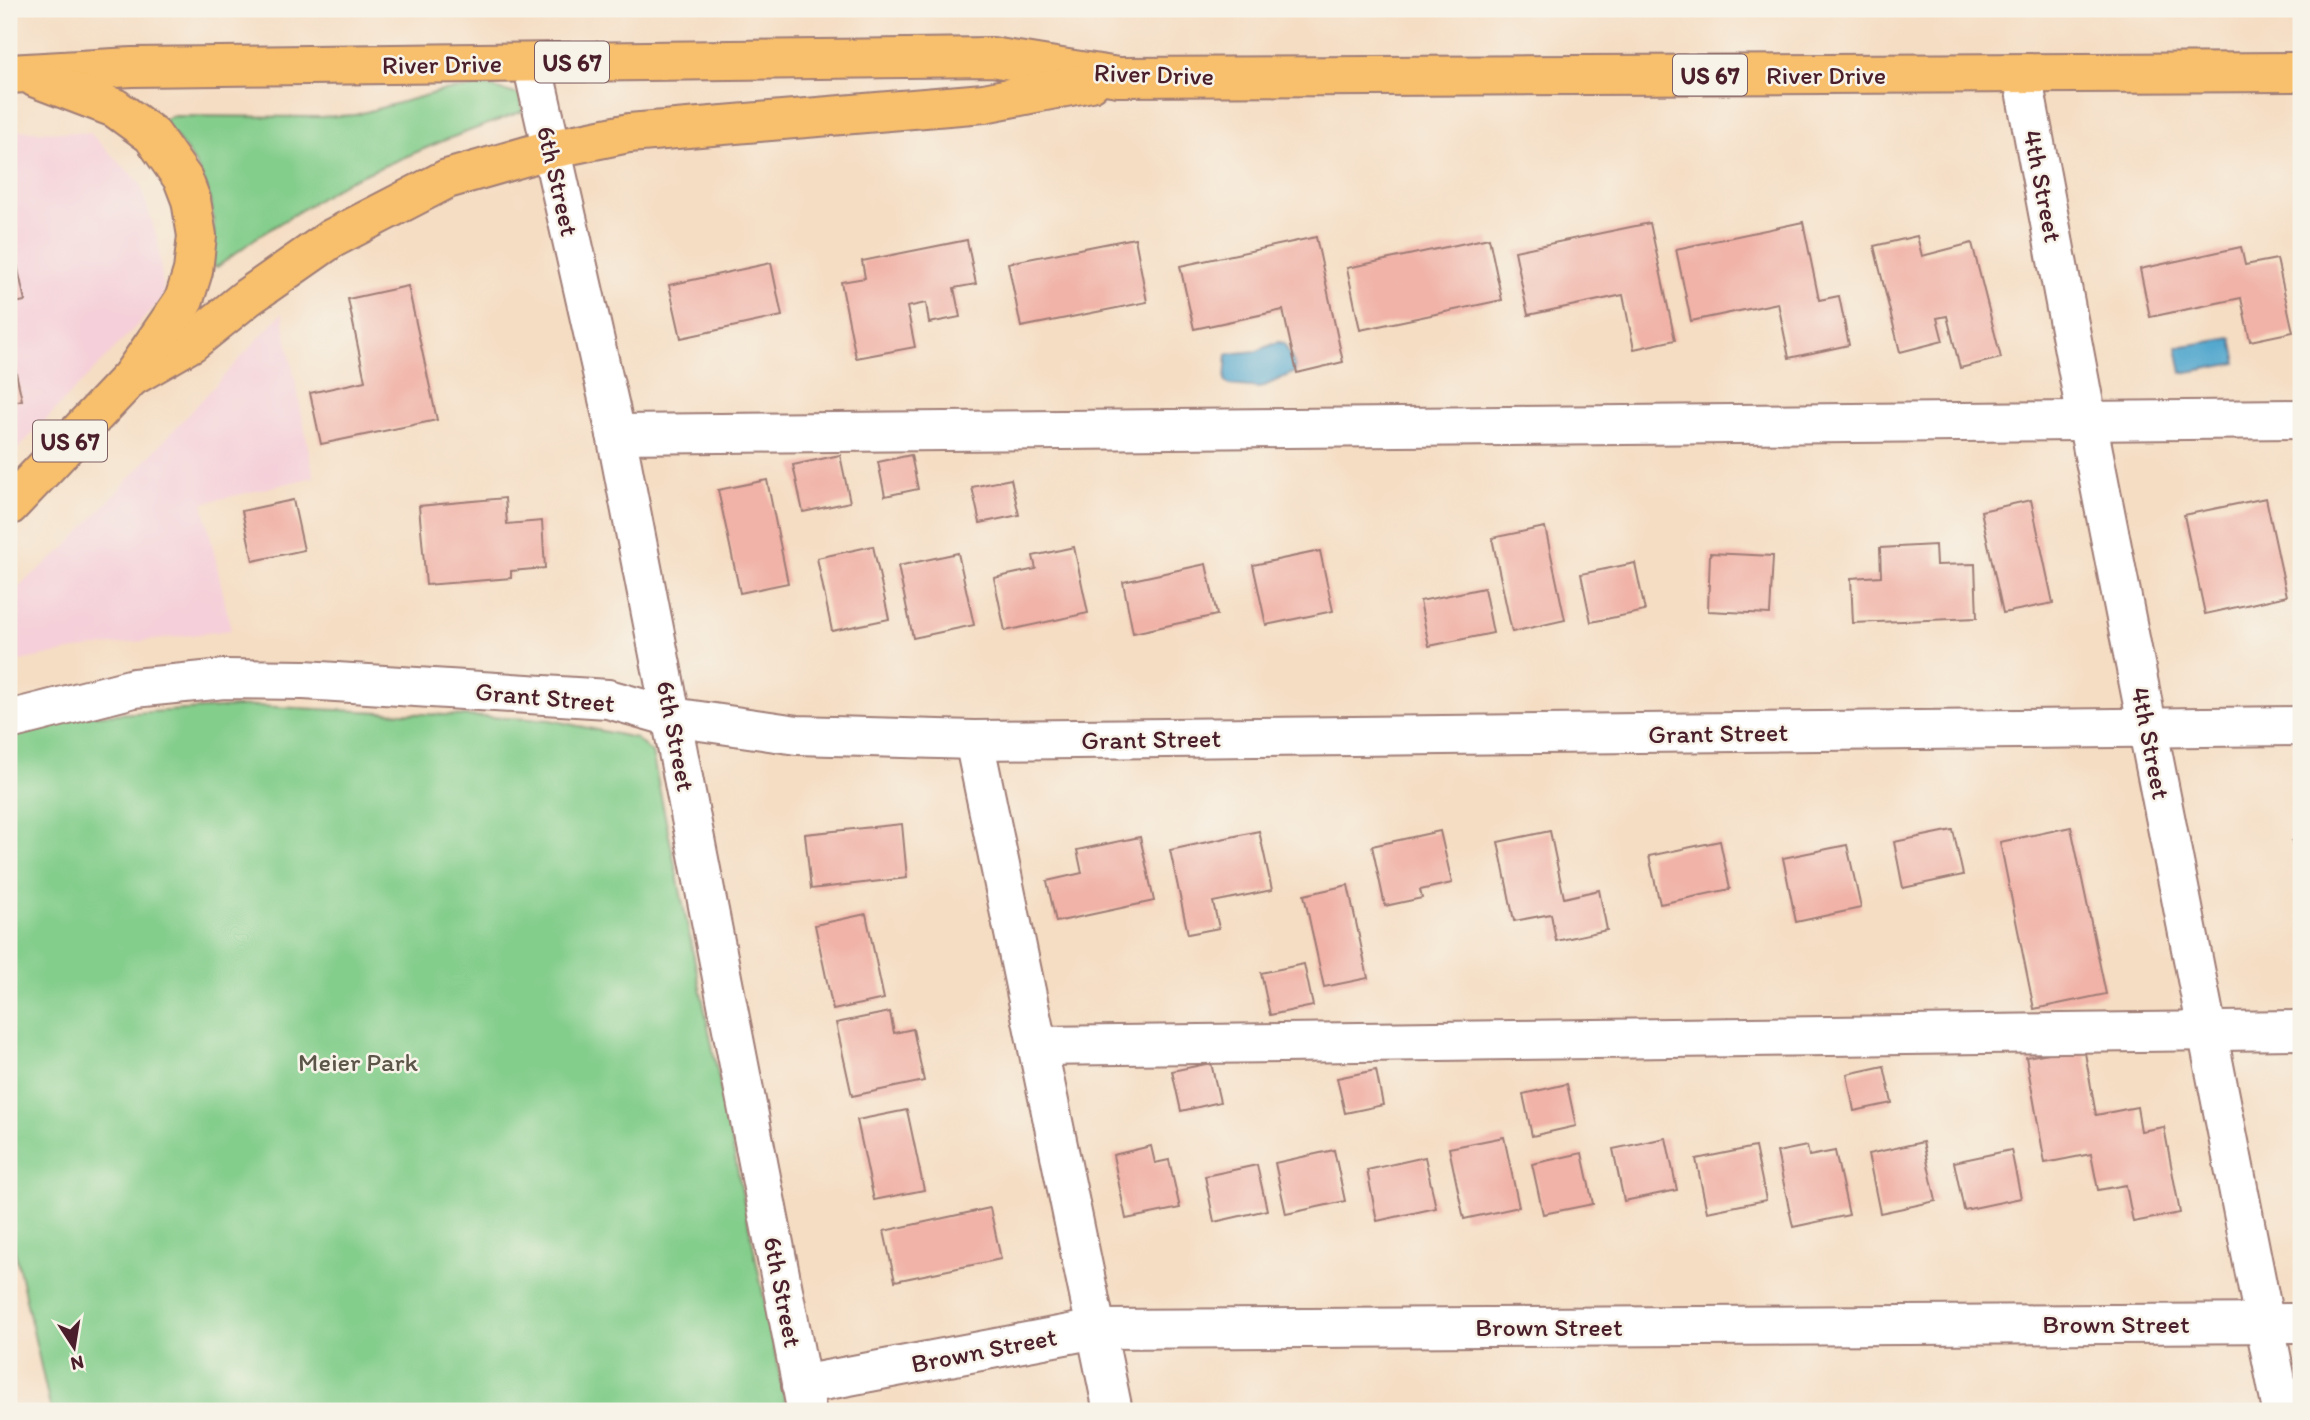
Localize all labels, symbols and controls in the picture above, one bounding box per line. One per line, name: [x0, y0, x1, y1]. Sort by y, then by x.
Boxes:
road number: US 67: [535, 42, 609, 82]
street label: River Drive: [382, 47, 502, 81]
road number: US 67: [1673, 54, 1747, 96]
street label: River Drive: [1093, 56, 1215, 92]
street label: River Drive: [1766, 59, 1886, 91]
street label: 6th Street: [530, 123, 586, 239]
street label: 4th Street: [2016, 127, 2070, 245]
road number: US 67: [33, 420, 107, 462]
street label: Grant Street: [474, 675, 616, 719]
street label: 6th Street: [650, 678, 702, 794]
street label: 4th Street: [2124, 684, 2178, 802]
street label: Grant Street: [1648, 716, 1788, 750]
street label: Grant Street: [1081, 722, 1221, 756]
park label: Meier Park: [298, 1046, 418, 1078]
street label: 6th Street: [757, 1234, 809, 1350]
street label: Brown Street: [2042, 1308, 2190, 1340]
street label: Brown Street: [1475, 1311, 1623, 1343]
north arrow: [38, 1312, 108, 1382]
street label: Brown Street: [909, 1320, 1060, 1380]
text: N: [69, 1351, 86, 1376]

